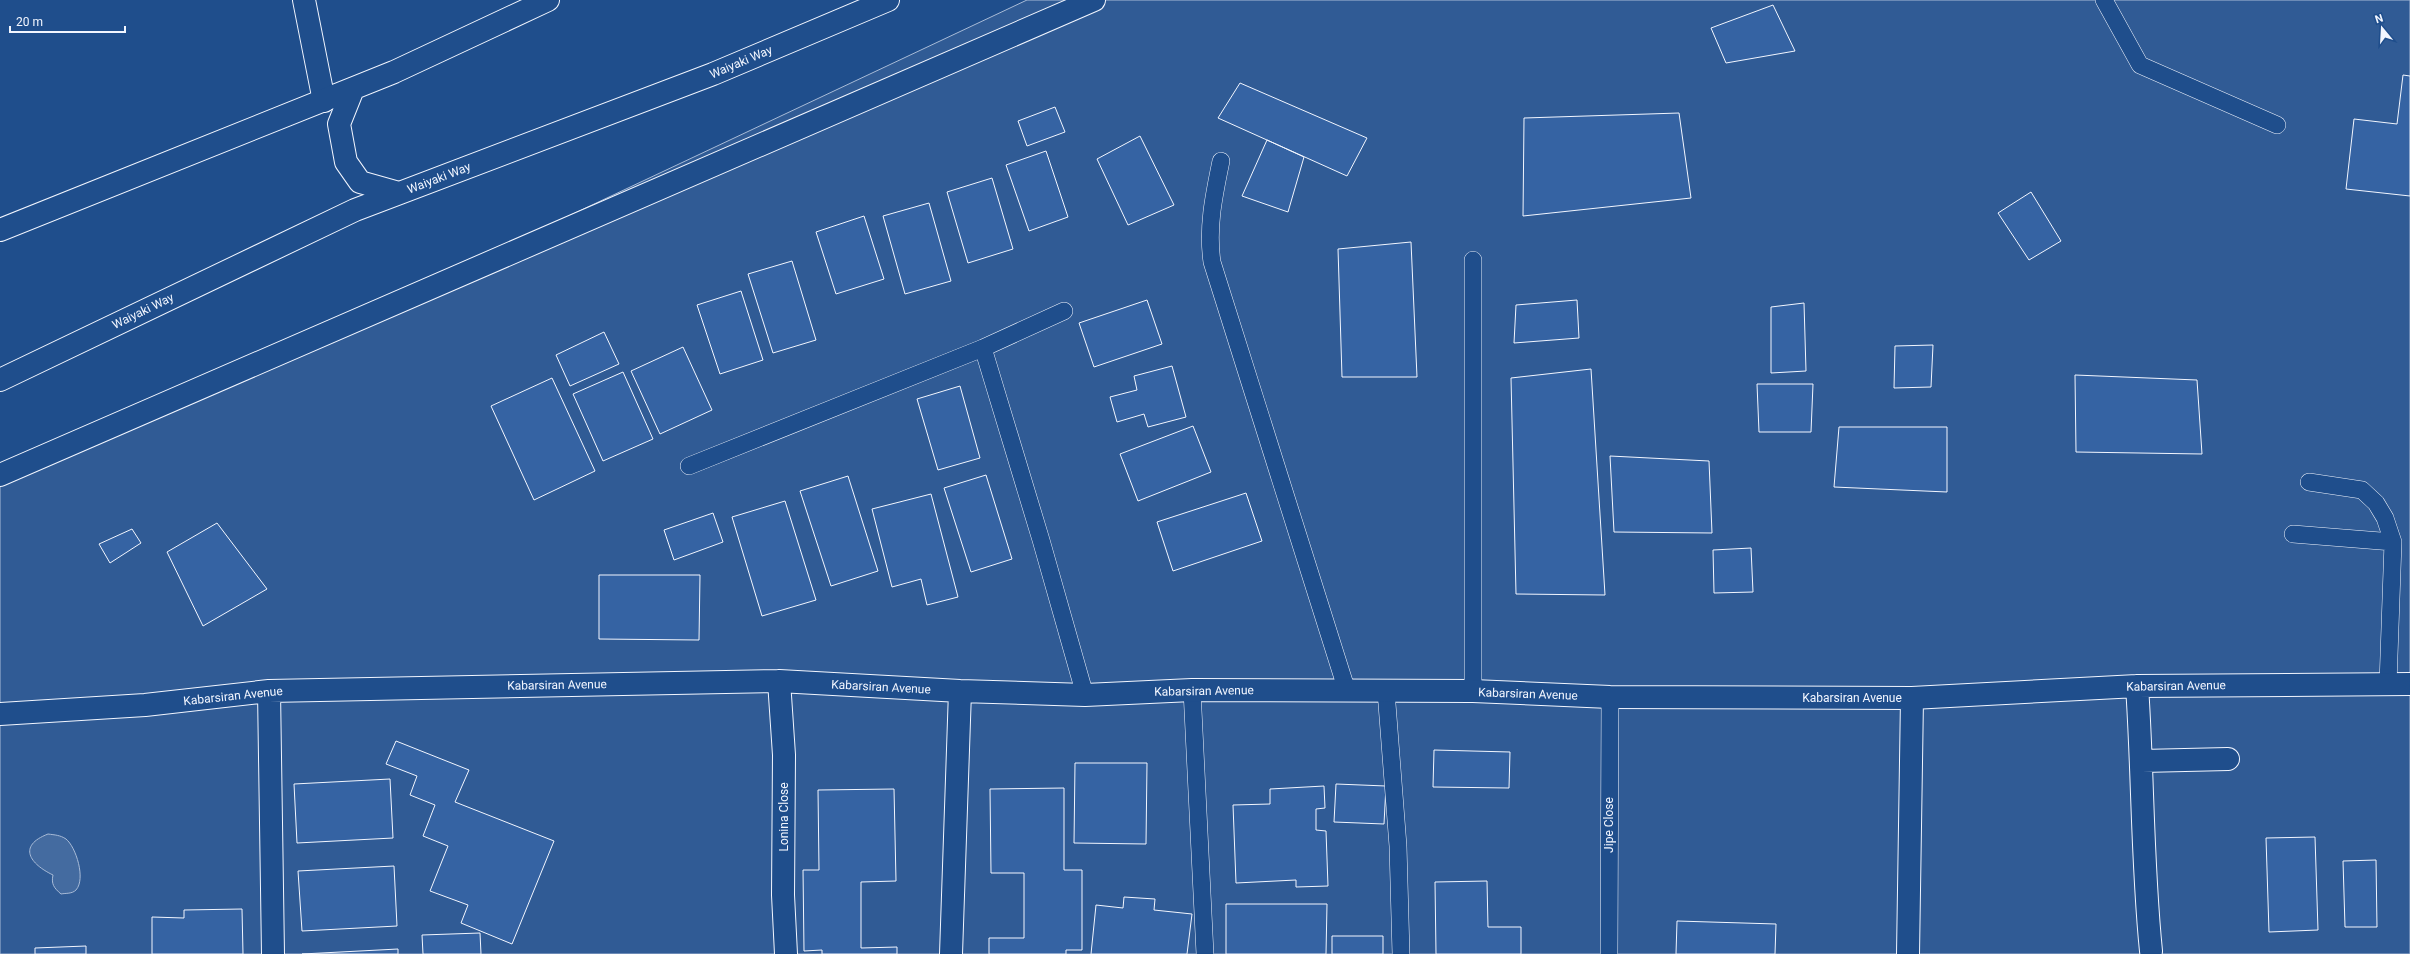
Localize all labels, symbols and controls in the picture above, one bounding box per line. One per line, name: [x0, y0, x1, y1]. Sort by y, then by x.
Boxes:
scale bar: [10, 8, 125, 34]
north arrow: [2362, 8, 2402, 48]
text: N: [2373, 12, 2385, 26]
text: 20 m: [16, 15, 43, 29]
street label: Waiyaki Way: [708, 42, 775, 81]
street label: Waiyaki Way: [405, 159, 473, 196]
street label: Waiyaki Way: [110, 290, 176, 332]
street label: Kabarsiran Avenue: [507, 677, 607, 693]
street label: Kabarsiran Avenue: [831, 677, 931, 697]
street label: Kabarsiran Avenue: [2126, 678, 2226, 694]
street label: Kabarsiran Avenue: [1154, 683, 1254, 699]
street label: Kabarsiran Avenue: [183, 684, 283, 708]
street label: Kabarsiran Avenue: [1478, 685, 1578, 703]
street label: Kabarsiran Avenue: [1802, 691, 1902, 705]
street label: Lonina Close: [777, 782, 791, 852]
street label: Jipe Close: [1602, 797, 1616, 853]

